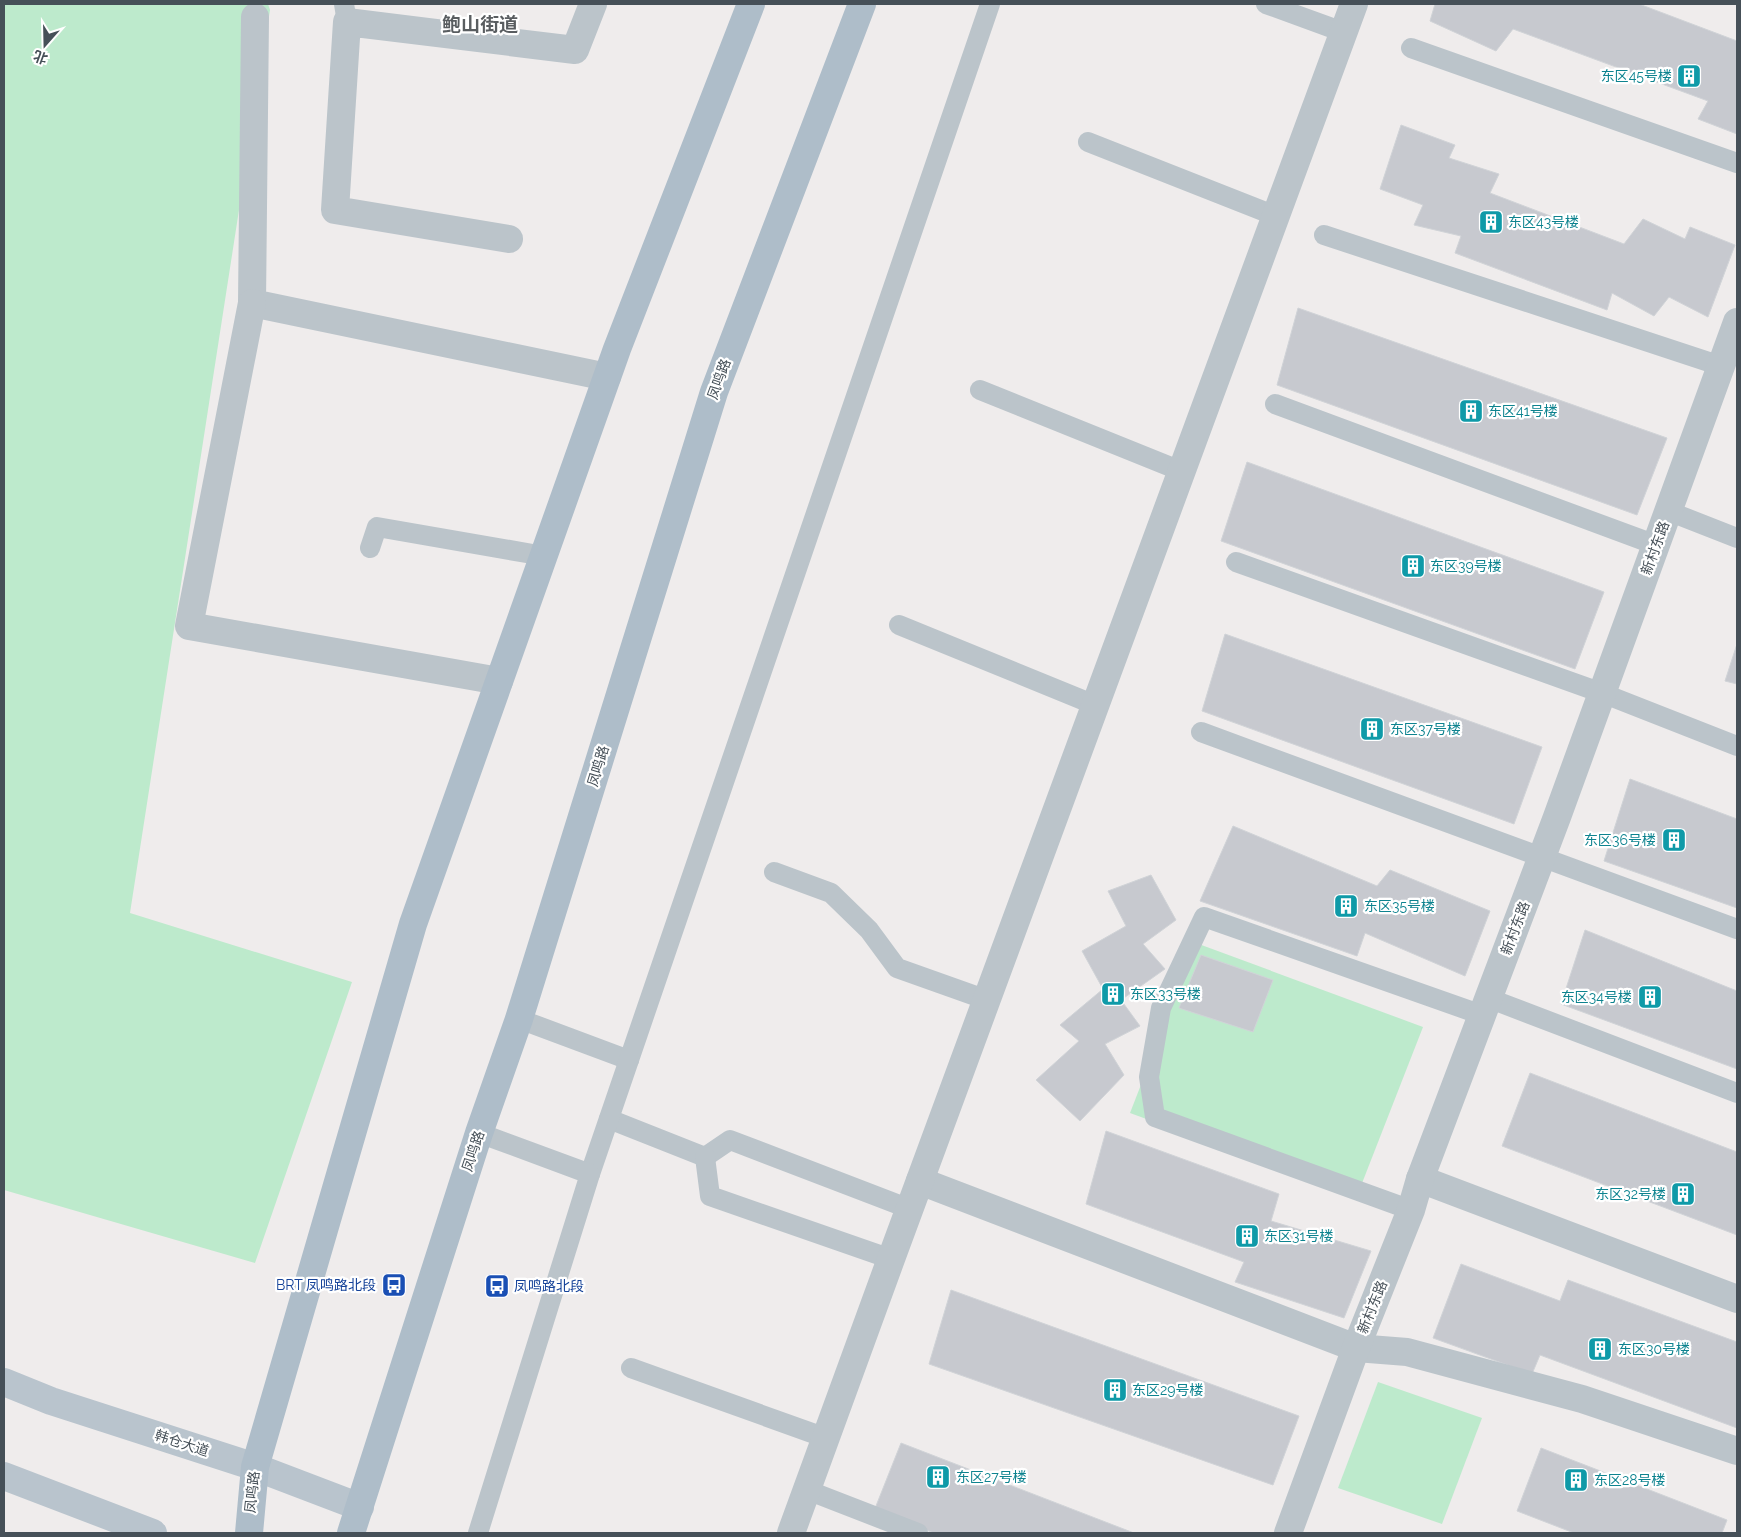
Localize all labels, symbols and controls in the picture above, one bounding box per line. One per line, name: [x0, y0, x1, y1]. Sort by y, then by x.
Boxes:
district label: 鲍山街道: [442, 13, 518, 35]
north arrow: [20, 20, 70, 70]
text: 北: [31, 47, 50, 67]
building icon: 东区45号楼: [1676, 63, 1702, 89]
place label: 东区45号楼: [1601, 68, 1672, 84]
building icon: 东区43号楼: [1478, 209, 1504, 235]
place label: 东区43号楼: [1508, 214, 1579, 230]
street label: 凤鸣路: [704, 357, 734, 401]
building icon: 东区41号楼: [1458, 398, 1484, 424]
place label: 东区41号楼: [1488, 403, 1558, 419]
street label: 新村东路: [1638, 519, 1672, 577]
building icon: 东区39号楼: [1400, 553, 1426, 579]
place label: 东区39号楼: [1430, 558, 1502, 574]
building icon: 东区37号楼: [1359, 716, 1385, 742]
place label: 东区37号楼: [1390, 721, 1461, 737]
street label: 凤鸣路: [584, 744, 612, 788]
building icon: 东区36号楼: [1661, 827, 1687, 853]
place label: 东区36号楼: [1584, 832, 1656, 848]
building icon: 东区35号楼: [1333, 893, 1359, 919]
place label: 东区35号楼: [1364, 898, 1435, 914]
street label: 新村东路: [1497, 899, 1533, 957]
building icon: 东区33号楼: [1100, 981, 1126, 1007]
building icon: 东区34号楼: [1637, 984, 1663, 1010]
place label: 东区33号楼: [1130, 986, 1201, 1002]
place label: 东区34号楼: [1561, 989, 1632, 1005]
street label: 凤鸣路: [459, 1129, 487, 1173]
building icon: 东区32号楼: [1670, 1181, 1696, 1207]
place label: 东区32号楼: [1595, 1186, 1666, 1202]
building icon: 东区31号楼: [1234, 1223, 1260, 1249]
place label: 东区31号楼: [1264, 1228, 1333, 1244]
bus stop icon: BRT 凤鸣路北段: [381, 1272, 407, 1298]
bus stop icon: 凤鸣路北段: [484, 1273, 510, 1299]
place label: BRT 凤鸣路北段: [276, 1277, 376, 1293]
place label: 凤鸣路北段: [514, 1278, 584, 1294]
street label: 新村东路: [1354, 1278, 1390, 1336]
building icon: 东区30号楼: [1587, 1336, 1613, 1362]
place label: 东区30号楼: [1618, 1341, 1690, 1357]
building icon: 东区29号楼: [1102, 1377, 1128, 1403]
place label: 东区29号楼: [1132, 1382, 1204, 1398]
street label: 韩仓大道: [153, 1427, 211, 1459]
building icon: 东区27号楼: [925, 1464, 951, 1490]
building icon: 东区28号楼: [1563, 1467, 1589, 1493]
place label: 东区27号楼: [956, 1469, 1027, 1485]
street label: 凤鸣路: [242, 1470, 262, 1514]
place label: 东区28号楼: [1594, 1472, 1666, 1488]

